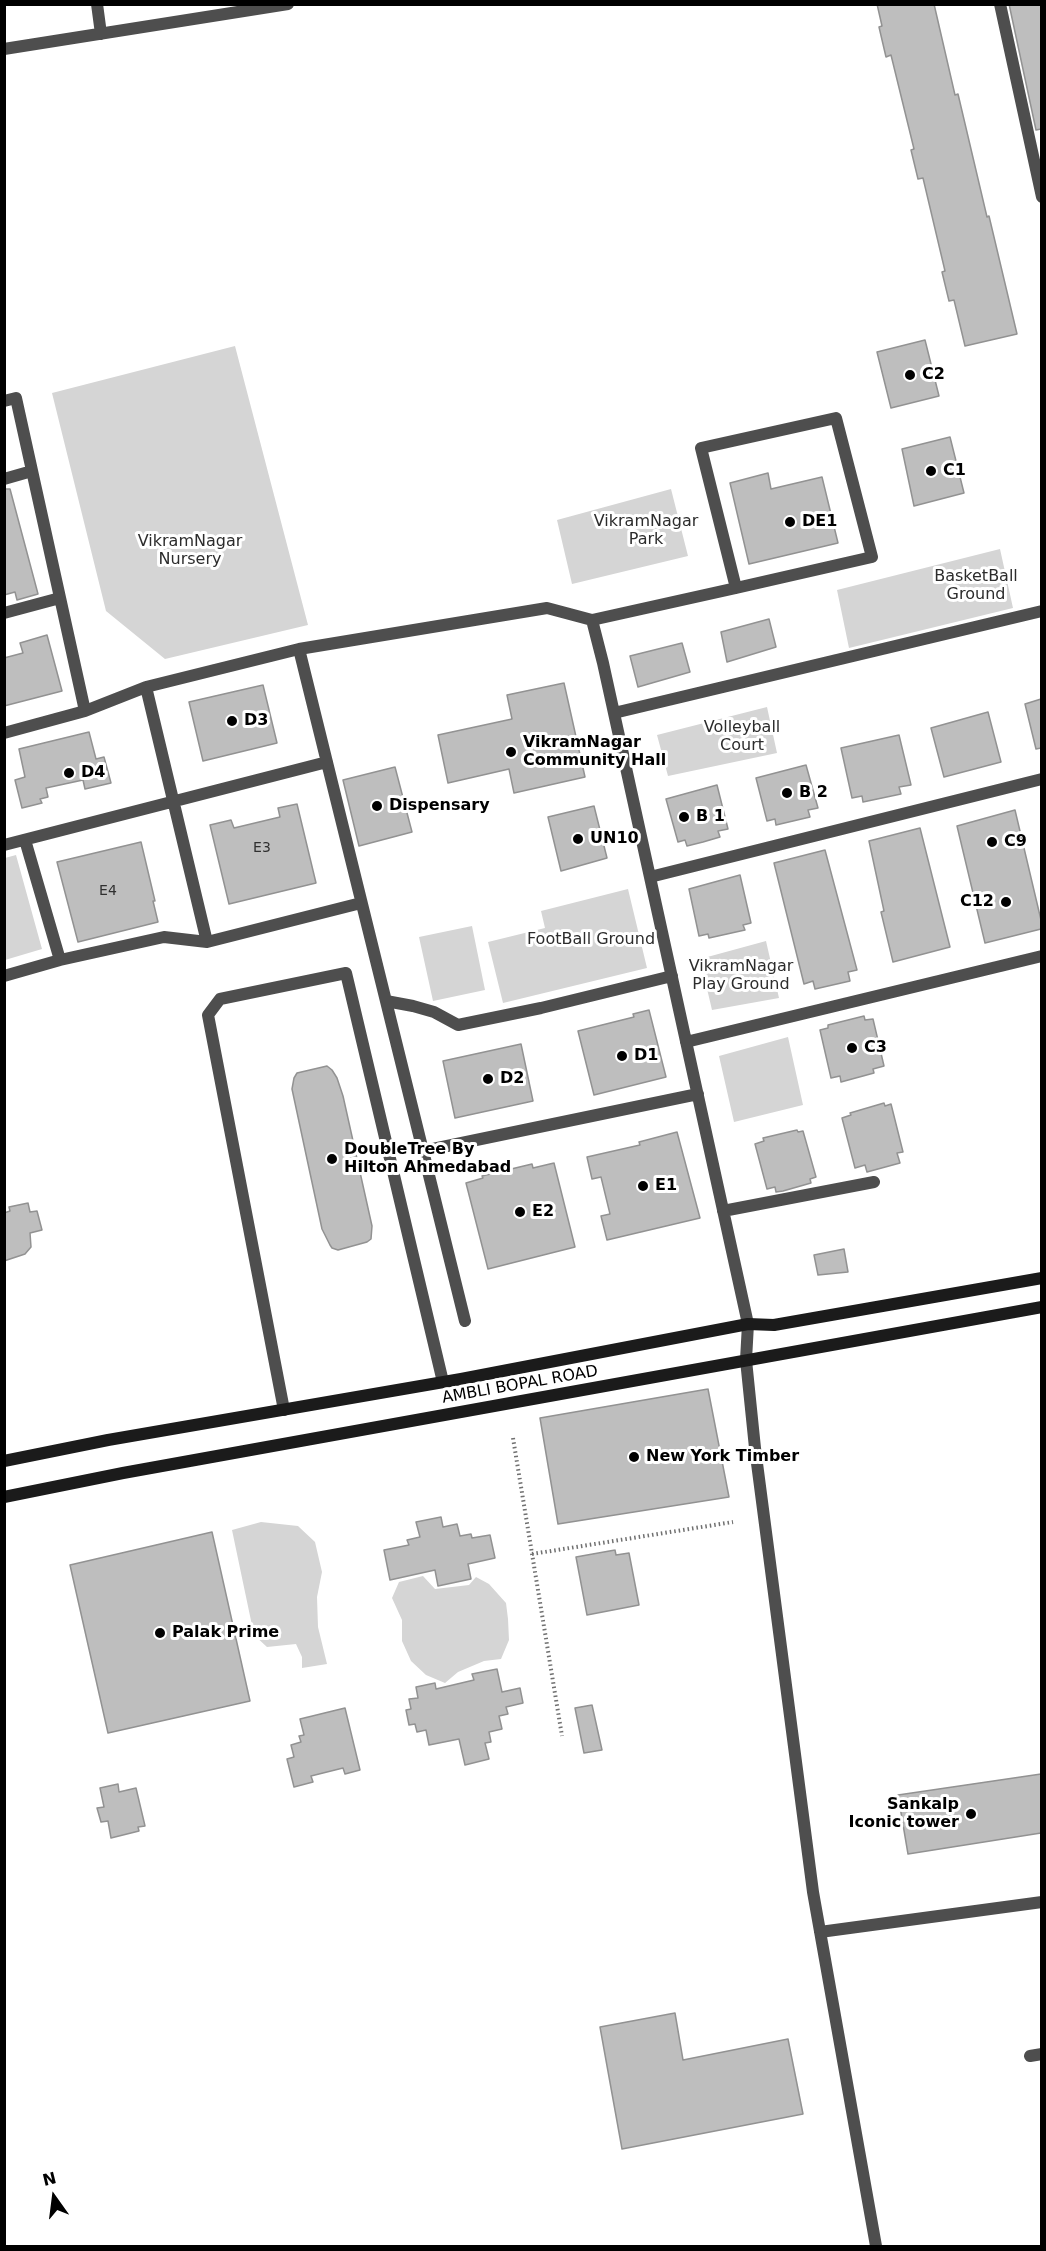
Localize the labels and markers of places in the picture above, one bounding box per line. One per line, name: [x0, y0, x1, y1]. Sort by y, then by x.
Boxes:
place label: C2: [922, 365, 945, 385]
marker: C2: [903, 368, 917, 382]
place label: C1: [943, 461, 966, 481]
marker: C1: [924, 464, 938, 478]
place label: DE1: [802, 512, 837, 532]
marker: DE1: [783, 515, 797, 529]
place label: D3: [244, 711, 268, 731]
marker: D3: [225, 714, 239, 728]
place label: VikramNagar Community Hall: [523, 733, 666, 771]
marker: VikramNagar Community Hall: [504, 745, 518, 759]
place label: D4: [81, 763, 105, 783]
marker: D4: [62, 766, 76, 780]
place label: B 2: [799, 783, 828, 803]
marker: B 2: [780, 786, 794, 800]
place label: Dispensary: [389, 796, 490, 816]
marker: Dispensary: [370, 799, 384, 813]
place label: B 1: [696, 807, 725, 827]
marker: B 1: [677, 810, 691, 824]
place label: UN10: [590, 829, 639, 849]
marker: UN10: [571, 832, 585, 846]
place label: C9: [1004, 832, 1027, 852]
marker: C9: [985, 835, 999, 849]
place label: C12: [960, 892, 994, 912]
marker: C12: [999, 895, 1013, 909]
place label: C3: [864, 1038, 887, 1058]
marker: C3: [845, 1041, 859, 1055]
place label: D1: [634, 1046, 658, 1066]
marker: D1: [615, 1049, 629, 1063]
place label: D2: [500, 1069, 524, 1089]
marker: D2: [481, 1072, 495, 1086]
place label: DoubleTree By Hilton Ahmedabad: [344, 1140, 511, 1178]
marker: DoubleTree By Hilton Ahmedabad: [325, 1152, 339, 1166]
place label: E1: [655, 1176, 677, 1196]
marker: E1: [636, 1179, 650, 1193]
place label: E2: [532, 1202, 554, 1222]
marker: E2: [513, 1205, 527, 1219]
place label: New York Timber: [646, 1447, 799, 1467]
marker: New York Timber: [627, 1450, 641, 1464]
place label: Palak Prime: [172, 1623, 279, 1643]
marker: Palak Prime: [153, 1626, 167, 1640]
place label: Sankalp Iconic tower: [848, 1795, 959, 1833]
marker: Sankalp Iconic tower: [964, 1807, 978, 1821]

